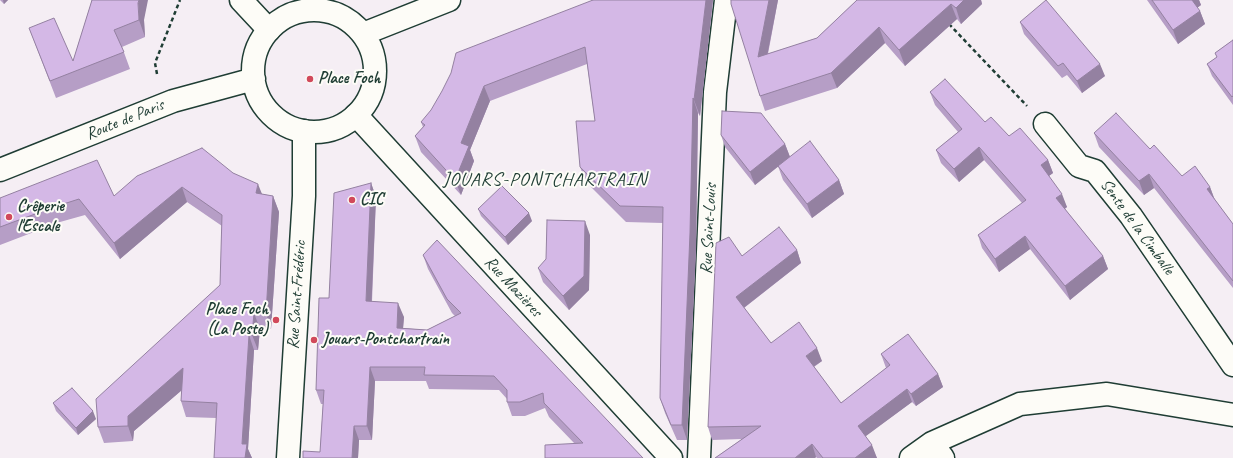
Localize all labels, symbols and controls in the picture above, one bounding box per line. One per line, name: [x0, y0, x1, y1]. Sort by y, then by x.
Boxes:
place label: Place Foch: [318, 69, 380, 89]
marker: Place Foch: [305, 74, 315, 84]
street label: Route de Paris: [83, 95, 167, 145]
district label: JOUARS-PONTCHARTRAIN: [445, 169, 645, 191]
street label: Sente de la Cimballe: [1095, 175, 1179, 279]
street label: Rue Saint-Louis: [696, 183, 722, 275]
place label: CIC: [360, 190, 383, 210]
marker: CIC: [347, 195, 357, 205]
place label: Crêperie l'Escale: [17, 197, 64, 237]
marker: Crêperie l'Escale: [4, 212, 14, 222]
street label: Rue Saint-Frédéric: [283, 240, 311, 350]
street label: Rue Mazières: [480, 252, 546, 322]
place label: Place Foch (La Poste): [206, 300, 268, 340]
marker: Place Foch (La Poste): [271, 315, 281, 325]
place label: Jouars-Pontchartrain: [322, 330, 449, 350]
marker: Jouars-Pontchartrain: [309, 335, 319, 345]

